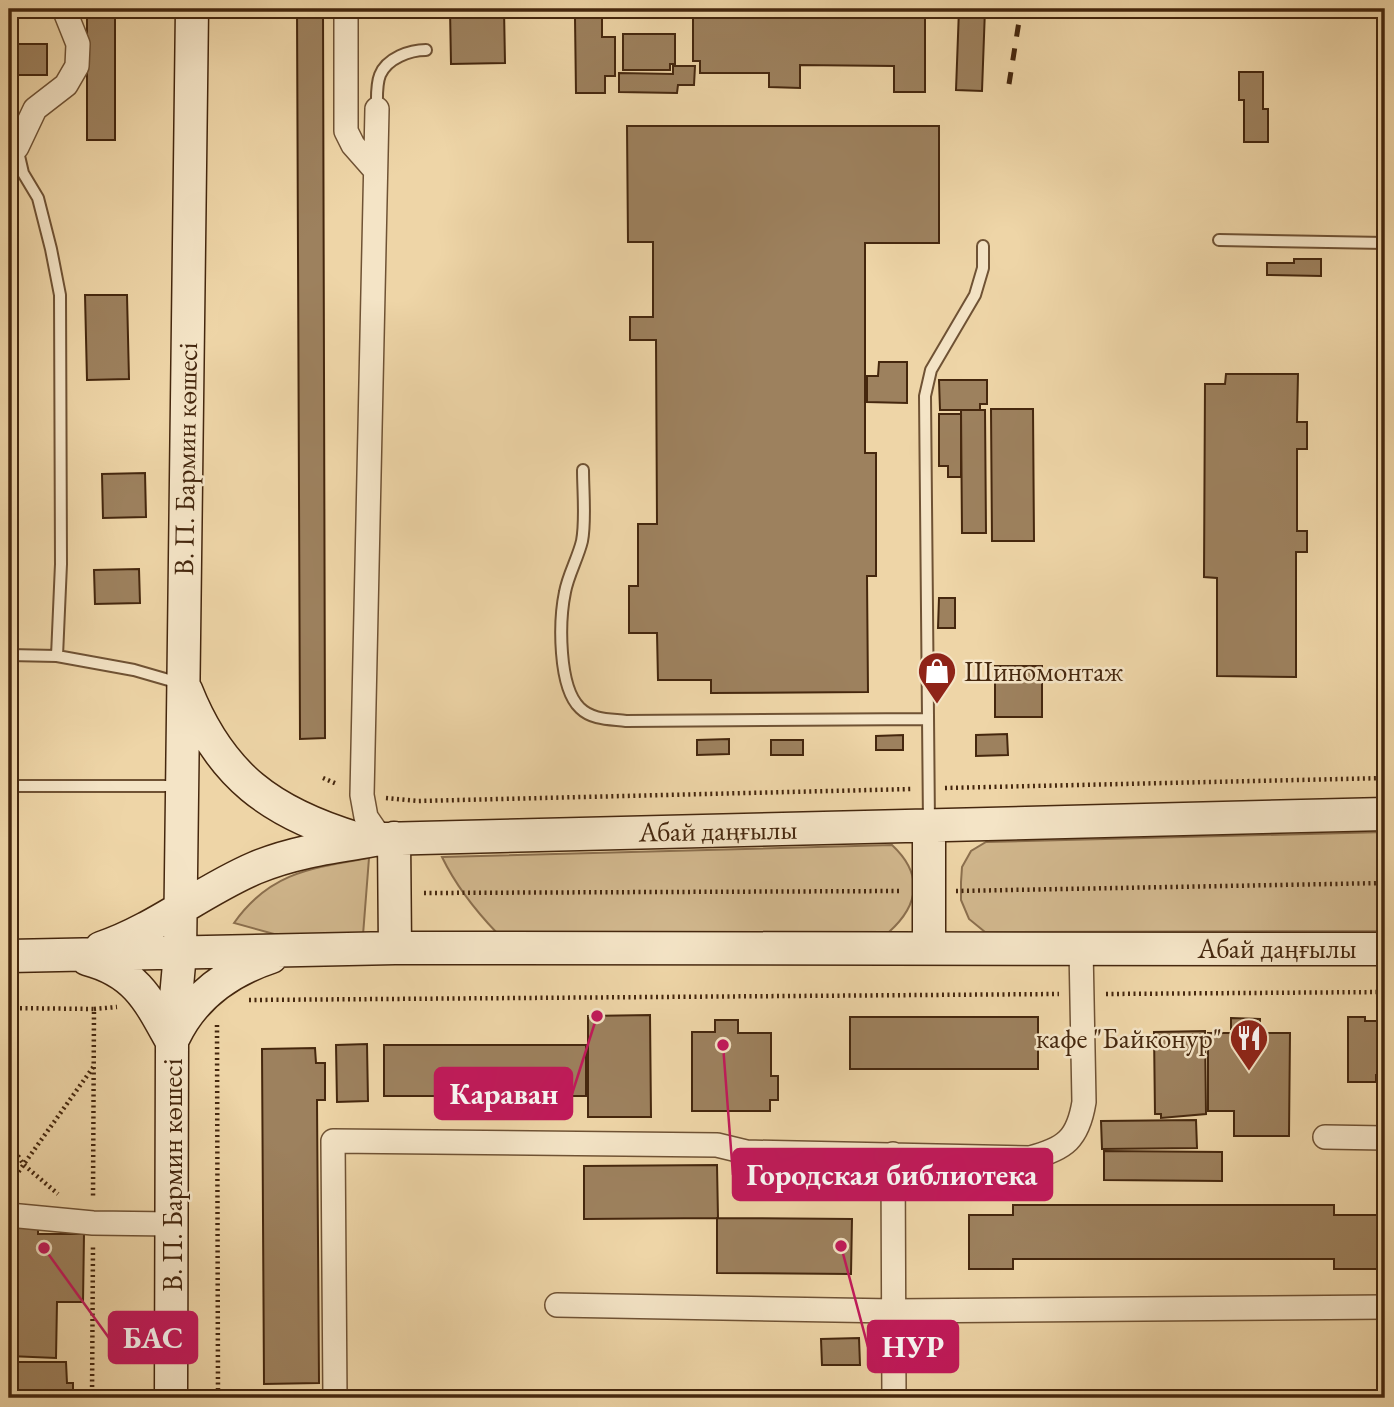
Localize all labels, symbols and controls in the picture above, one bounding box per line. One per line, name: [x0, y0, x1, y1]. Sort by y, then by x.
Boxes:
street label: В. П. Бармин көшесі: [165, 342, 205, 576]
shop icon: Шиномонтаж: [916, 650, 958, 705]
place label: Шиномонтаж: [964, 653, 1124, 689]
street label: Абай даңғылы: [637, 811, 798, 849]
street label: Абай даңғылы: [1196, 930, 1357, 966]
restaurant icon: кафе "Байконур": [1228, 1017, 1270, 1072]
place label: кафе "Байконур": [1036, 1020, 1222, 1056]
street label: В. П. Бармин көшесі: [154, 1058, 190, 1292]
callout: Караван: [435, 1068, 572, 1119]
text: Караван: [450, 1074, 558, 1113]
callout: Городская библиотека: [733, 1149, 1052, 1200]
text: Городская библиотека: [747, 1155, 1038, 1194]
callout: БАС: [109, 1312, 197, 1363]
text: БАС: [123, 1318, 183, 1357]
callout: НУР: [868, 1321, 958, 1372]
text: НУР: [882, 1327, 944, 1366]

